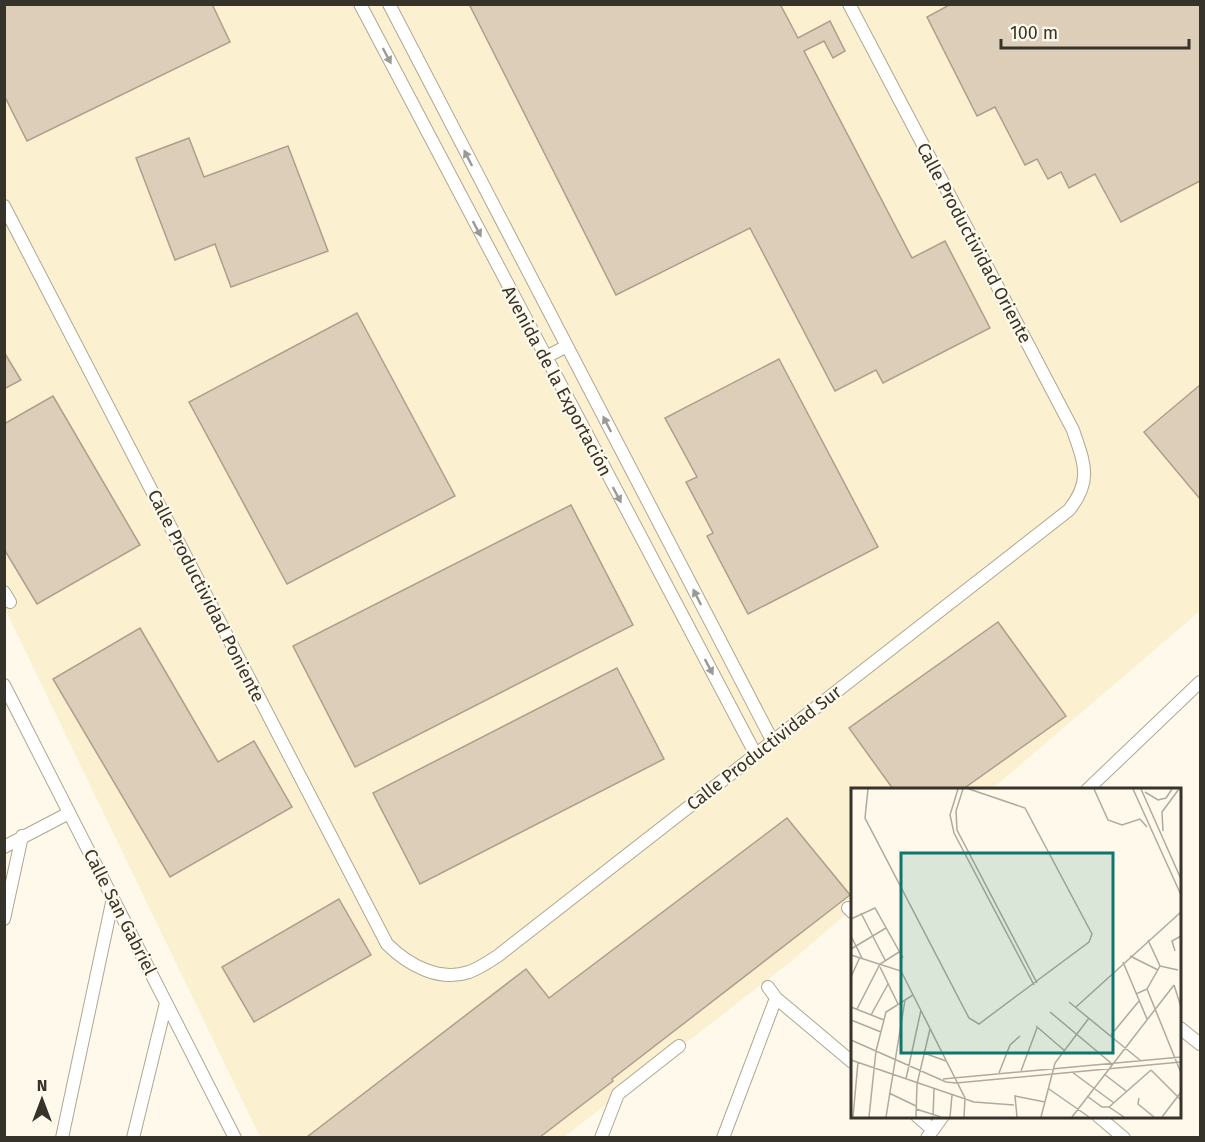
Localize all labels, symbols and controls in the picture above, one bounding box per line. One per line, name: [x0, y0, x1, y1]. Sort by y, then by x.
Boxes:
scale bar: [1001, 12, 1188, 50]
text: 100 m: [1010, 22, 1058, 44]
one-way arrow: [382, 48, 392, 65]
street label: Calle Productividad Oriente: [912, 139, 1036, 347]
one-way arrow: [463, 149, 473, 166]
one-way arrow: [472, 221, 482, 238]
street label: Avenida de la Exportación: [497, 282, 617, 480]
one-way arrow: [602, 415, 612, 432]
street label: Calle Productividad Poniente: [143, 486, 269, 706]
one-way arrow: [612, 487, 622, 504]
one-way arrow: [692, 588, 702, 605]
one-way arrow: [704, 659, 714, 676]
street label: Calle Productividad Sur: [682, 681, 846, 815]
inset map: [851, 788, 1181, 1118]
street label: Calle San Gabriel: [79, 845, 161, 979]
north arrow: [12, 1070, 72, 1130]
text: N: [37, 1076, 47, 1095]

